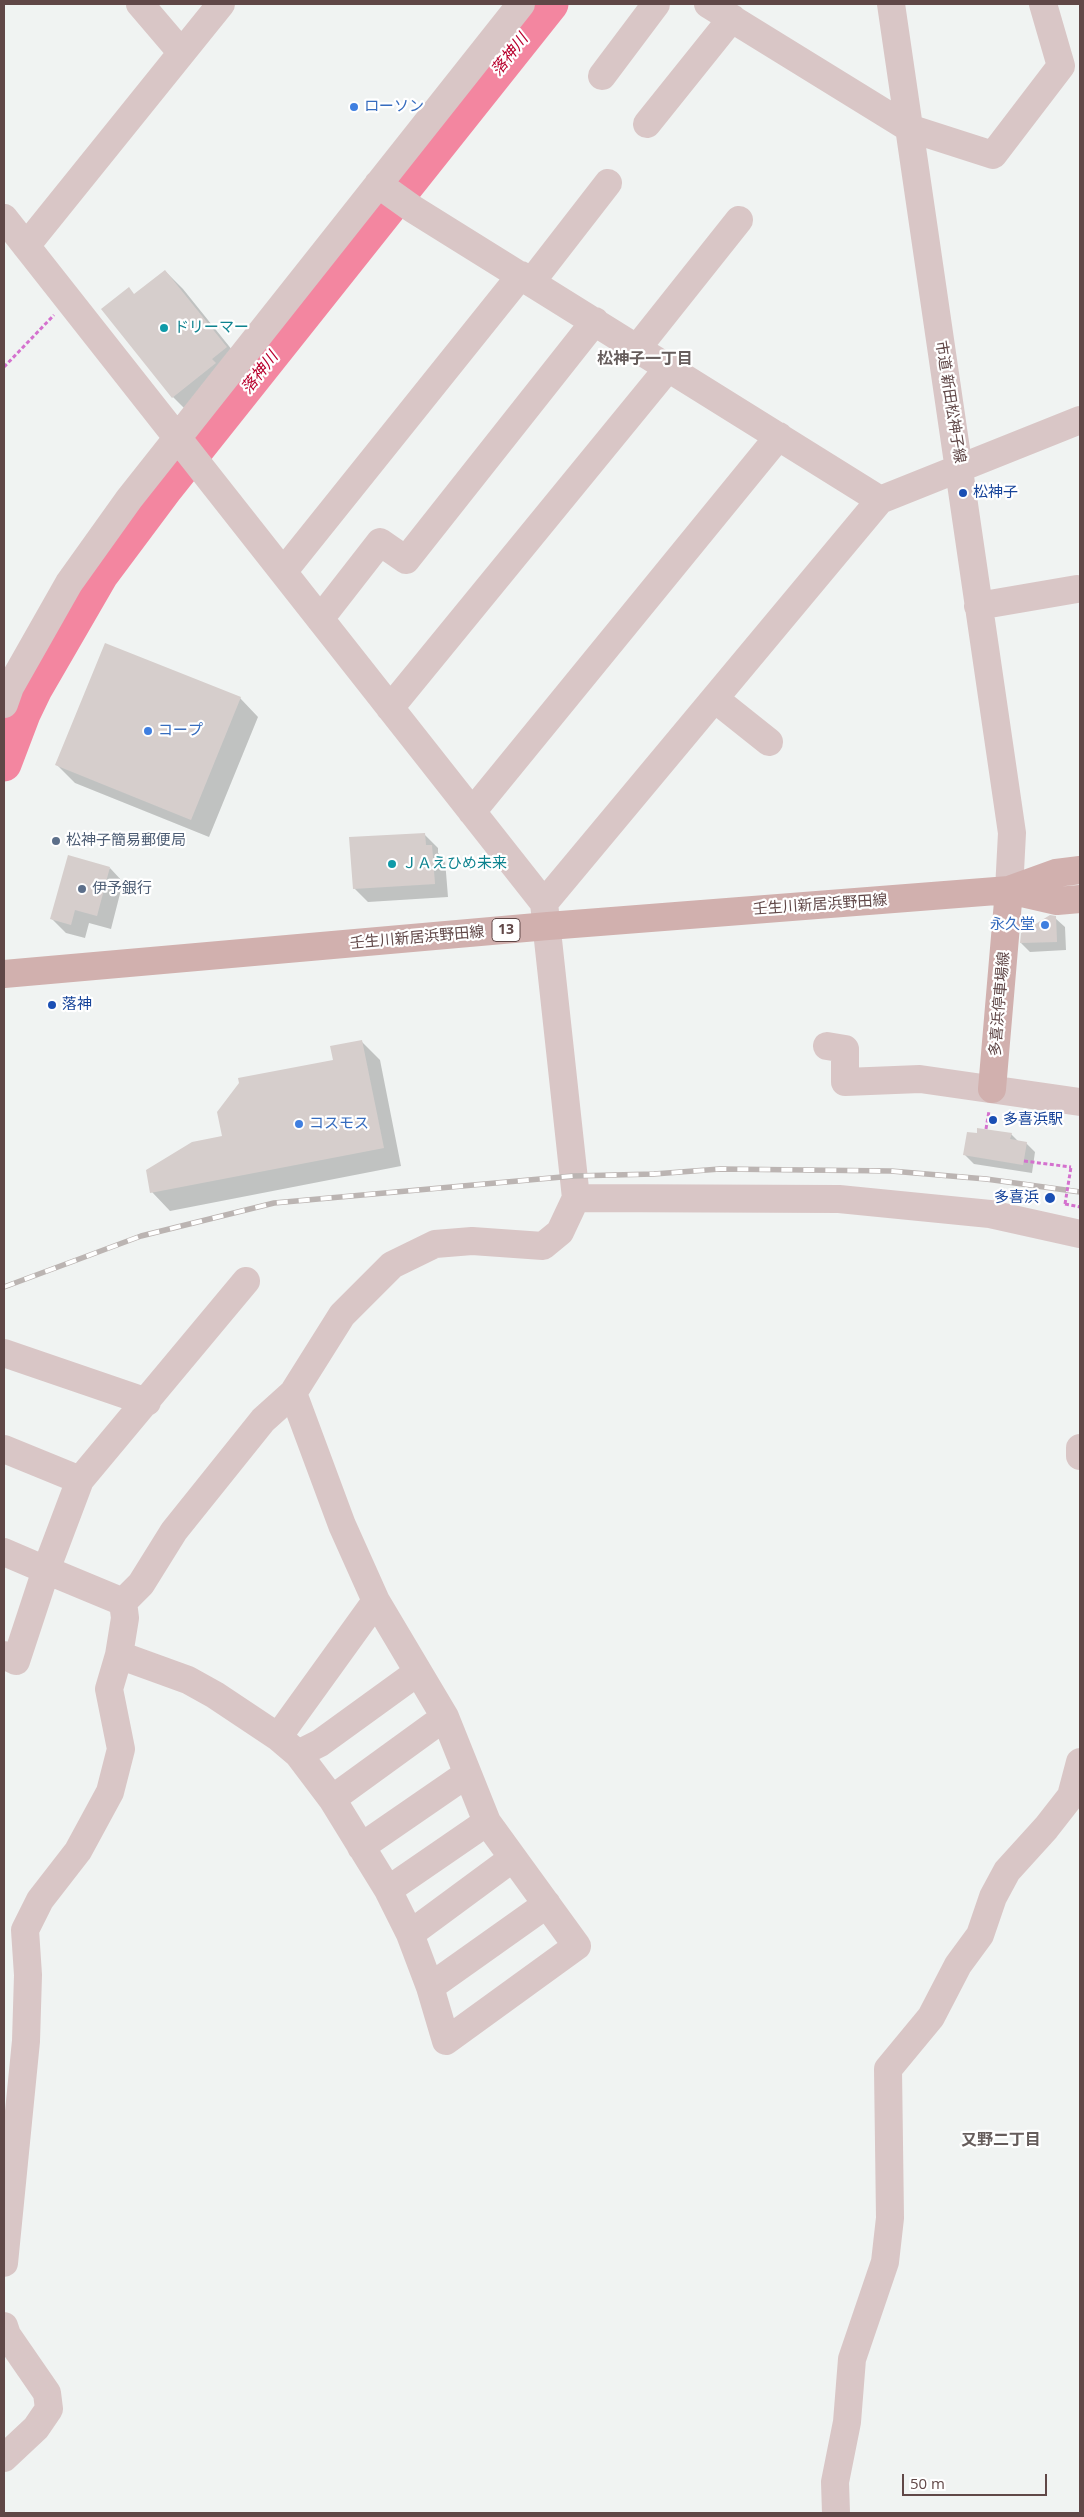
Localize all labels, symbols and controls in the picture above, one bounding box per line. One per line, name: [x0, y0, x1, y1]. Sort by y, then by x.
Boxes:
water label: 落神川: [488, 30, 532, 80]
place label: ローソン: [364, 98, 424, 116]
marker: ローソン: [348, 101, 360, 113]
place label: ドリーマー: [174, 319, 249, 337]
marker: ドリーマー: [158, 322, 170, 334]
street label: 市道 新田松神子線: [931, 339, 969, 465]
water label: 落神川: [238, 348, 282, 398]
district label: 松神子一丁目: [597, 349, 693, 369]
place label: 松神子: [973, 484, 1018, 502]
marker: 松神子: [957, 487, 969, 499]
place label: コープ: [158, 722, 203, 740]
marker: コープ: [142, 725, 154, 737]
place label: 松神子簡易郵便局: [66, 832, 186, 850]
marker: 松神子簡易郵便局: [50, 835, 62, 847]
place label: ＪＡえひめ未来: [402, 855, 507, 873]
marker: ＪＡえひめ未来: [386, 858, 398, 870]
place label: 伊予銀行: [92, 880, 152, 898]
marker: 伊予銀行: [76, 883, 88, 895]
street label: 壬生川新居浜野田線: [752, 891, 888, 919]
place label: 永久堂: [990, 916, 1035, 934]
road number: 13: [492, 918, 520, 942]
marker: 永久堂: [1039, 919, 1051, 931]
street label: 壬生川新居浜野田線: [349, 923, 485, 953]
street label: 多喜浜停車場線: [986, 951, 1014, 1057]
place label: 落神: [62, 996, 92, 1014]
marker: 落神: [46, 999, 58, 1011]
place label: 多喜浜駅: [1003, 1111, 1063, 1129]
marker: 多喜浜駅: [987, 1114, 999, 1126]
place label: コスモス: [309, 1115, 369, 1133]
marker: コスモス: [293, 1118, 305, 1130]
place label: 多喜浜: [994, 1189, 1039, 1207]
marker: 多喜浜: [1043, 1191, 1057, 1205]
district label: 又野二丁目: [961, 2130, 1041, 2150]
scale bar: [904, 2464, 1049, 2496]
text: 50 m: [910, 2473, 945, 2493]

